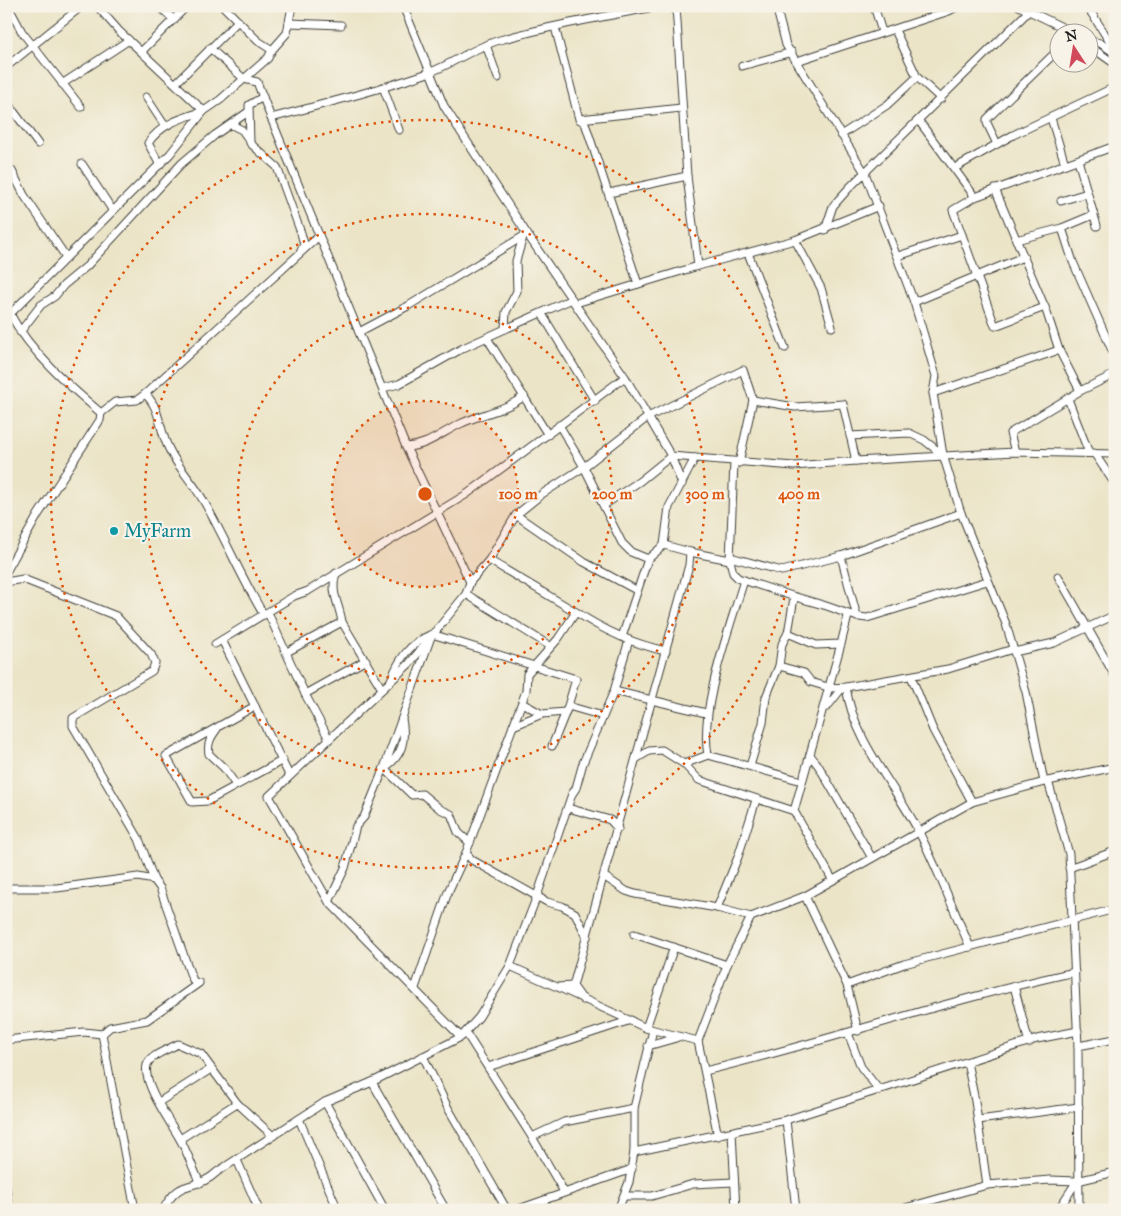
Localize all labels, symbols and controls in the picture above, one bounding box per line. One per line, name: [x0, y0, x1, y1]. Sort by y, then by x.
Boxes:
north arrow: [1048, 22, 1098, 72]
text: N: [1064, 26, 1079, 45]
centre of rings: [416, 485, 434, 503]
text: 100 m: [498, 485, 538, 503]
text: 200 m: [592, 485, 633, 503]
text: 300 m: [685, 485, 725, 504]
text: 400 m: [778, 485, 820, 504]
place label: MyFarm: [124, 520, 191, 542]
marker: MyFarm: [108, 525, 120, 537]

